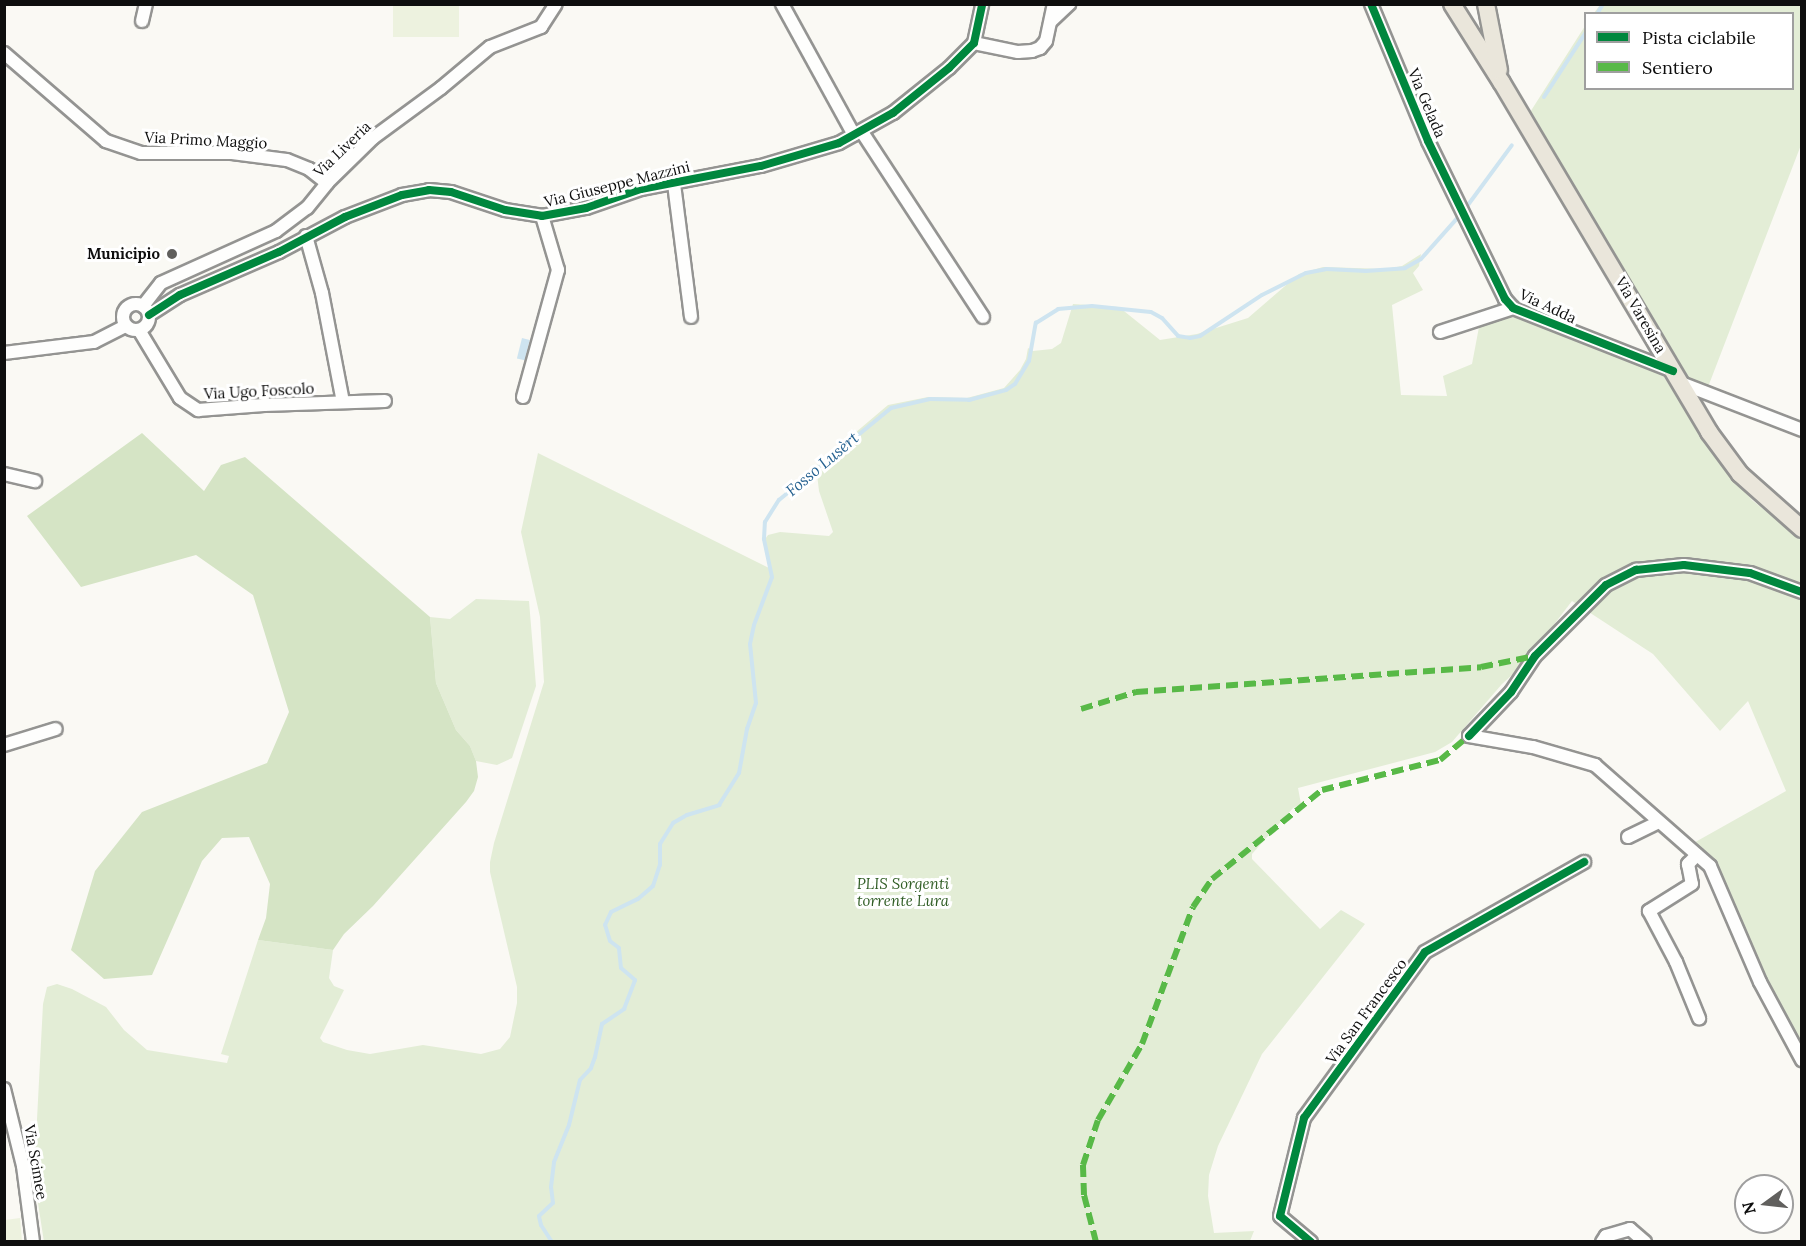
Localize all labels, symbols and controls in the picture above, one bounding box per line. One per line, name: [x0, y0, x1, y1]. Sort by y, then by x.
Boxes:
legend: [1584, 12, 1794, 90]
text: Pista ciclabile: [1642, 26, 1756, 49]
text: Sentiero: [1642, 56, 1713, 79]
street label: Via Gelada: [1404, 66, 1450, 140]
street label: Via Liveria: [310, 117, 374, 181]
street label: Via Primo Maggio: [144, 128, 268, 152]
street label: Via Giuseppe Mazzini: [542, 157, 692, 211]
place label: Municipio: [87, 245, 160, 263]
marker: Municipio: [165, 247, 179, 261]
street label: Via Varesina: [1612, 274, 1670, 356]
street label: Via Adda: [1517, 285, 1579, 327]
street label: Via Ugo Foscolo: [203, 379, 315, 403]
water label: Fosso Lusèrt: [782, 428, 862, 500]
park label: PLIS Sorgenti torrente Lura: [857, 874, 949, 909]
street label: Via San Francesco: [1322, 955, 1410, 1067]
street label: Via Scimee: [21, 1123, 51, 1201]
north arrow: [1734, 1174, 1794, 1234]
text: N: [1737, 1200, 1760, 1217]

